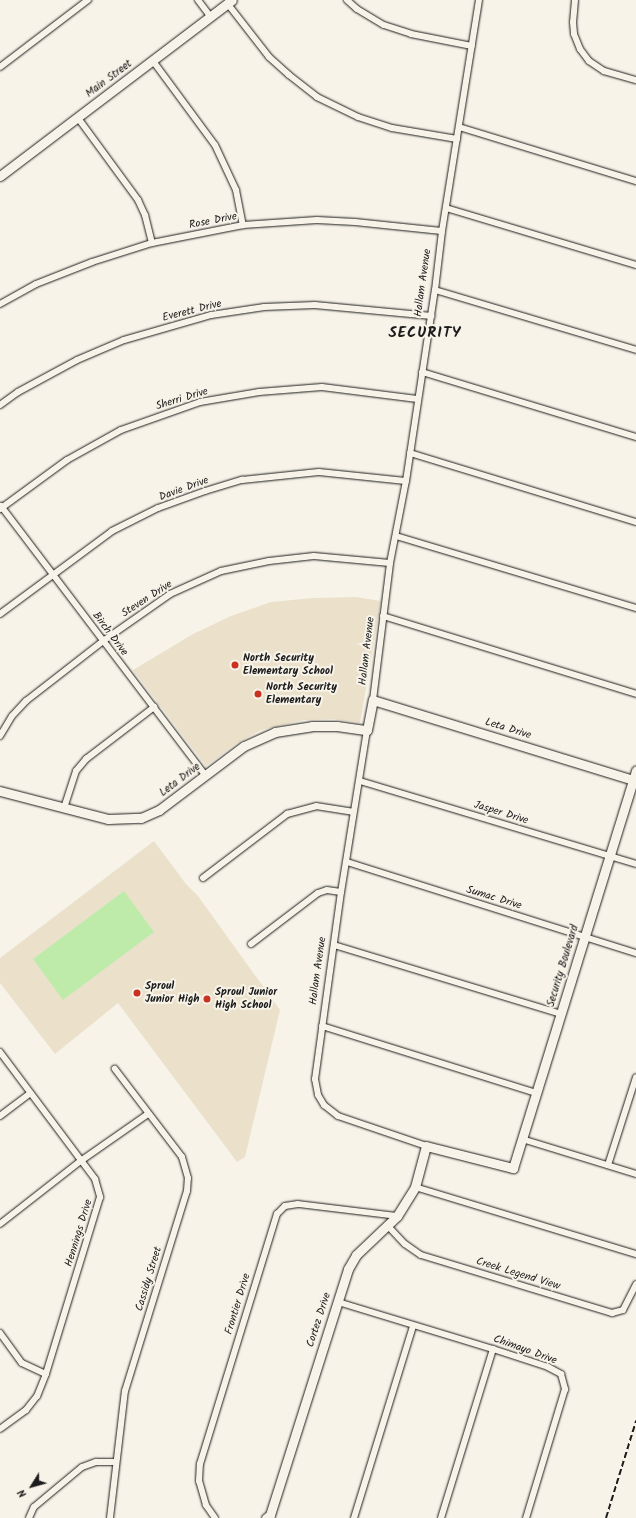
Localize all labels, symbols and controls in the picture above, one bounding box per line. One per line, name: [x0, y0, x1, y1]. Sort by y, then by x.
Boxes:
street label: Main Street: [83, 57, 135, 101]
street label: Rose Drive: [188, 210, 238, 232]
street label: Hallam Avenue: [412, 248, 434, 318]
street label: Everett Drive: [161, 297, 223, 325]
district label: SECURITY: [389, 325, 461, 343]
street label: Sherri Drive: [154, 385, 210, 413]
street label: Davie Drive: [157, 474, 211, 504]
street label: Steven Drive: [119, 578, 175, 620]
street label: Birch Drive: [89, 609, 131, 659]
street label: Hallam Avenue: [356, 616, 378, 686]
place label: North Security Elementary School: [243, 652, 333, 678]
marker: North Security Elementary School: [230, 660, 240, 670]
place label: North Security Elementary: [266, 681, 337, 707]
marker: North Security Elementary: [253, 689, 263, 699]
street label: Leta Drive: [483, 716, 533, 742]
street label: Leta Drive: [157, 760, 203, 800]
street label: Jasper Drive: [472, 798, 530, 828]
street label: Sumac Drive: [465, 883, 523, 913]
street label: Security Boulevard: [544, 923, 582, 1009]
street label: Hallam Avenue: [307, 936, 329, 1006]
place label: Sproul Junior High: [145, 980, 199, 1006]
place label: Sproul Junior High School: [215, 986, 277, 1012]
marker: Sproul Junior High: [132, 988, 142, 998]
marker: Sproul Junior High School: [202, 994, 212, 1004]
street label: Hennings Drive: [62, 1198, 96, 1268]
street label: Cassidy Street: [133, 1245, 165, 1313]
street label: Creek Legend View: [474, 1255, 562, 1293]
street label: Frontier Drive: [222, 1272, 254, 1336]
street label: Cortez Drive: [304, 1291, 334, 1349]
street label: Chimayo Drive: [491, 1332, 559, 1368]
north arrow: [12, 1466, 52, 1506]
text: N: [13, 1485, 32, 1501]

